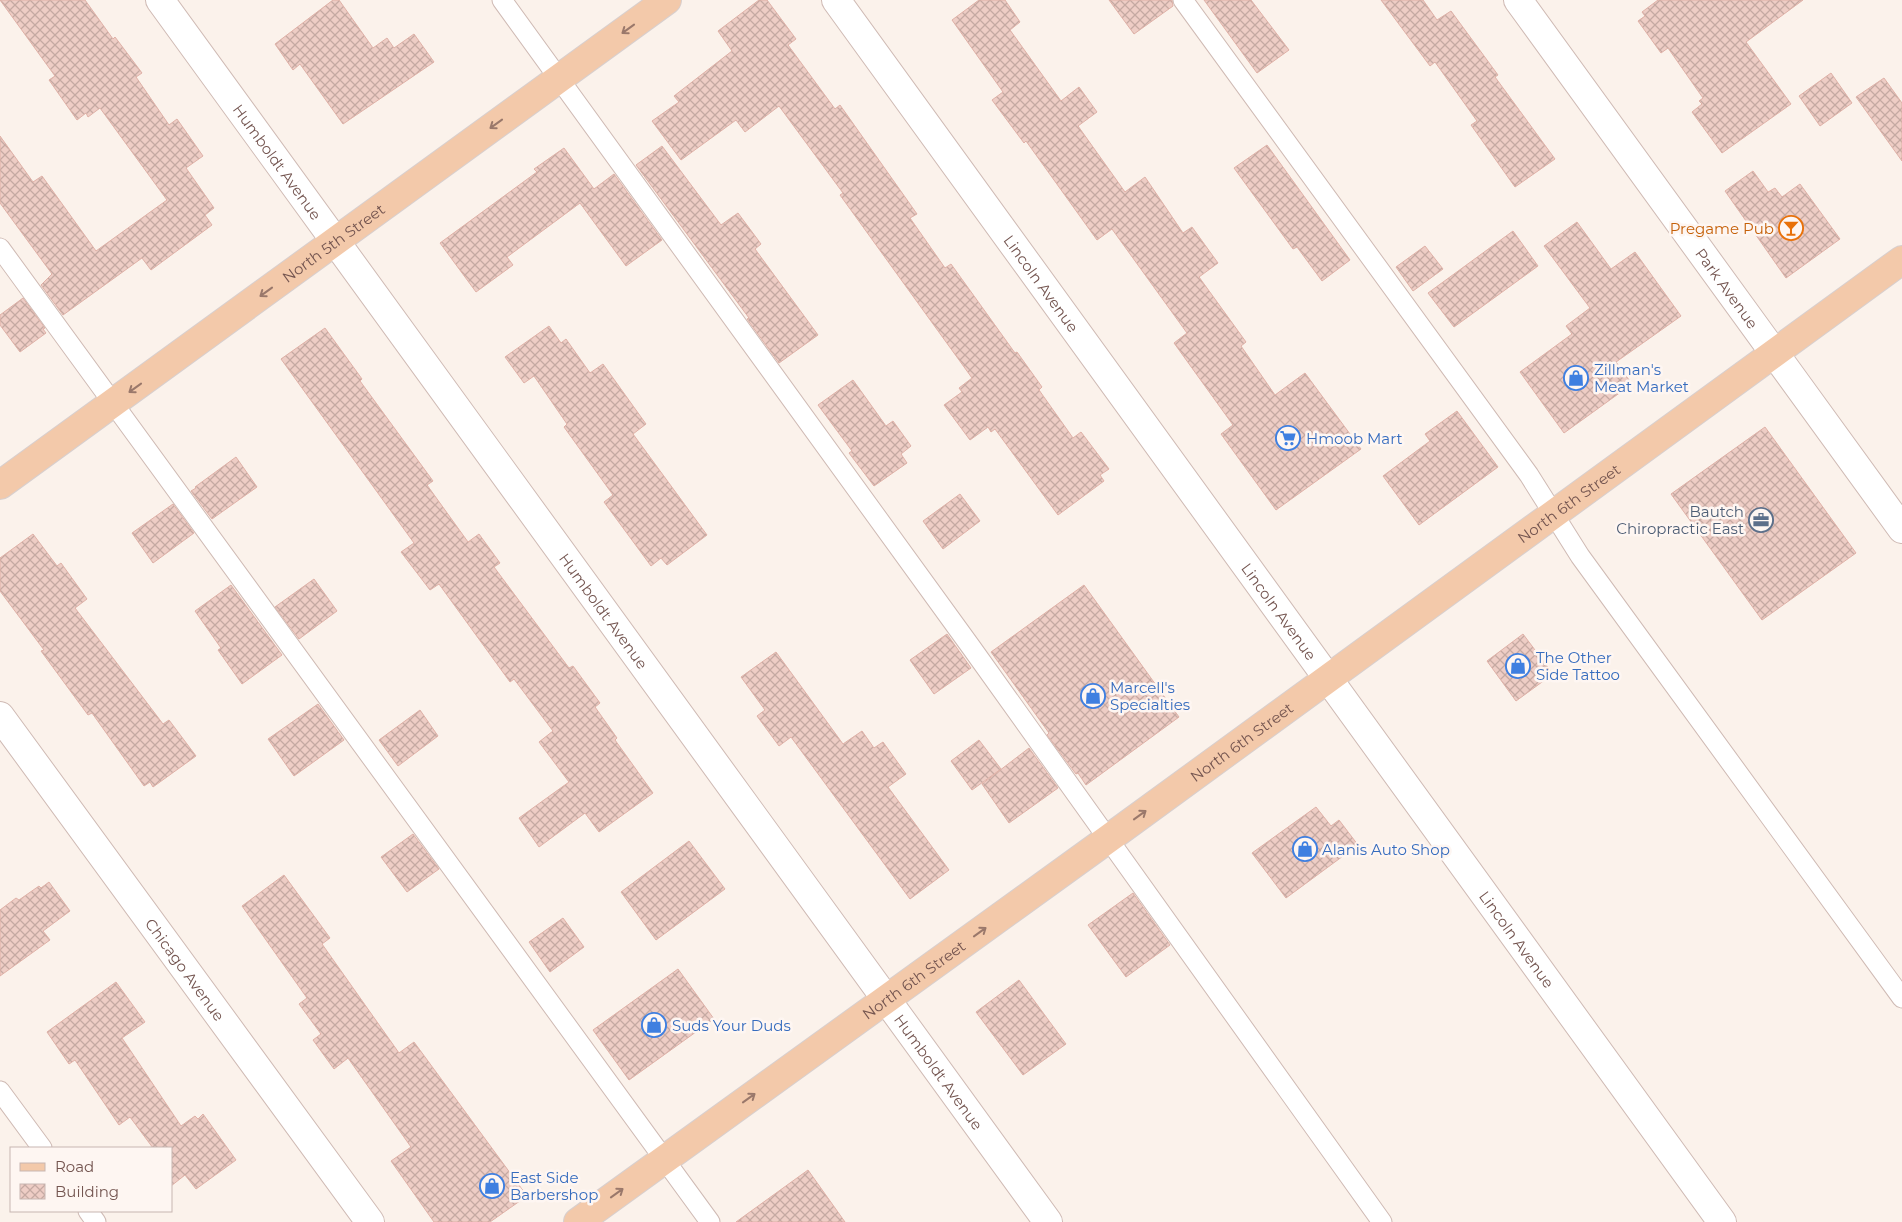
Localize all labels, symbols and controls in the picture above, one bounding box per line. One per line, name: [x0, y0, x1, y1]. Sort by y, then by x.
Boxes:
one-way arrow: [622, 23, 635, 34]
street label: Humboldt Avenue: [229, 100, 326, 223]
one-way arrow: [490, 119, 504, 129]
street label: North 5th Street: [278, 199, 388, 286]
bar icon: Pregame Pub: [1778, 215, 1804, 241]
place label: Pregame Pub: [1670, 219, 1774, 238]
street label: Lincoln Avenue: [1000, 231, 1083, 336]
street label: Park Avenue: [1692, 244, 1763, 332]
one-way arrow: [259, 287, 273, 297]
place label: Zillman's Meat Market: [1594, 360, 1689, 396]
shop icon: Zillman's Meat Market: [1563, 365, 1589, 391]
one-way arrow: [129, 382, 142, 393]
supermarket icon: Hmoob Mart: [1275, 425, 1301, 451]
place label: Hmoob Mart: [1306, 429, 1403, 448]
street label: North 6th Street: [1513, 459, 1624, 547]
place label: Bautch Chiropractic East: [1616, 502, 1744, 538]
office icon: Bautch Chiropractic East: [1748, 507, 1774, 533]
street label: Humboldt Avenue: [555, 549, 652, 672]
street label: Lincoln Avenue: [1238, 559, 1321, 664]
place label: The Other Side Tattoo: [1536, 648, 1620, 684]
shop icon: The Other Side Tattoo: [1505, 653, 1531, 679]
place label: Marcell's Specialties: [1110, 678, 1190, 714]
shop icon: Marcell's Specialties: [1080, 683, 1106, 709]
street label: North 6th Street: [1186, 698, 1297, 786]
one-way arrow: [1133, 810, 1146, 821]
shop icon: Alanis Auto Shop: [1292, 836, 1318, 862]
place label: Alanis Auto Shop: [1322, 840, 1450, 859]
street label: Lincoln Avenue: [1475, 887, 1559, 991]
street label: Chicago Avenue: [142, 914, 229, 1024]
one-way arrow: [973, 926, 987, 937]
street label: North 6th Street: [858, 936, 969, 1023]
street label: Humboldt Avenue: [890, 1010, 987, 1134]
shop icon: Suds Your Duds: [641, 1012, 667, 1038]
place label: Suds Your Duds: [672, 1016, 791, 1035]
one-way arrow: [742, 1093, 756, 1103]
legend: [10, 1147, 172, 1212]
text: Road: [55, 1157, 94, 1176]
place label: East Side Barbershop: [510, 1168, 598, 1204]
shop icon: East Side Barbershop: [479, 1173, 505, 1199]
text: Building: [55, 1182, 119, 1201]
one-way arrow: [610, 1188, 624, 1198]

